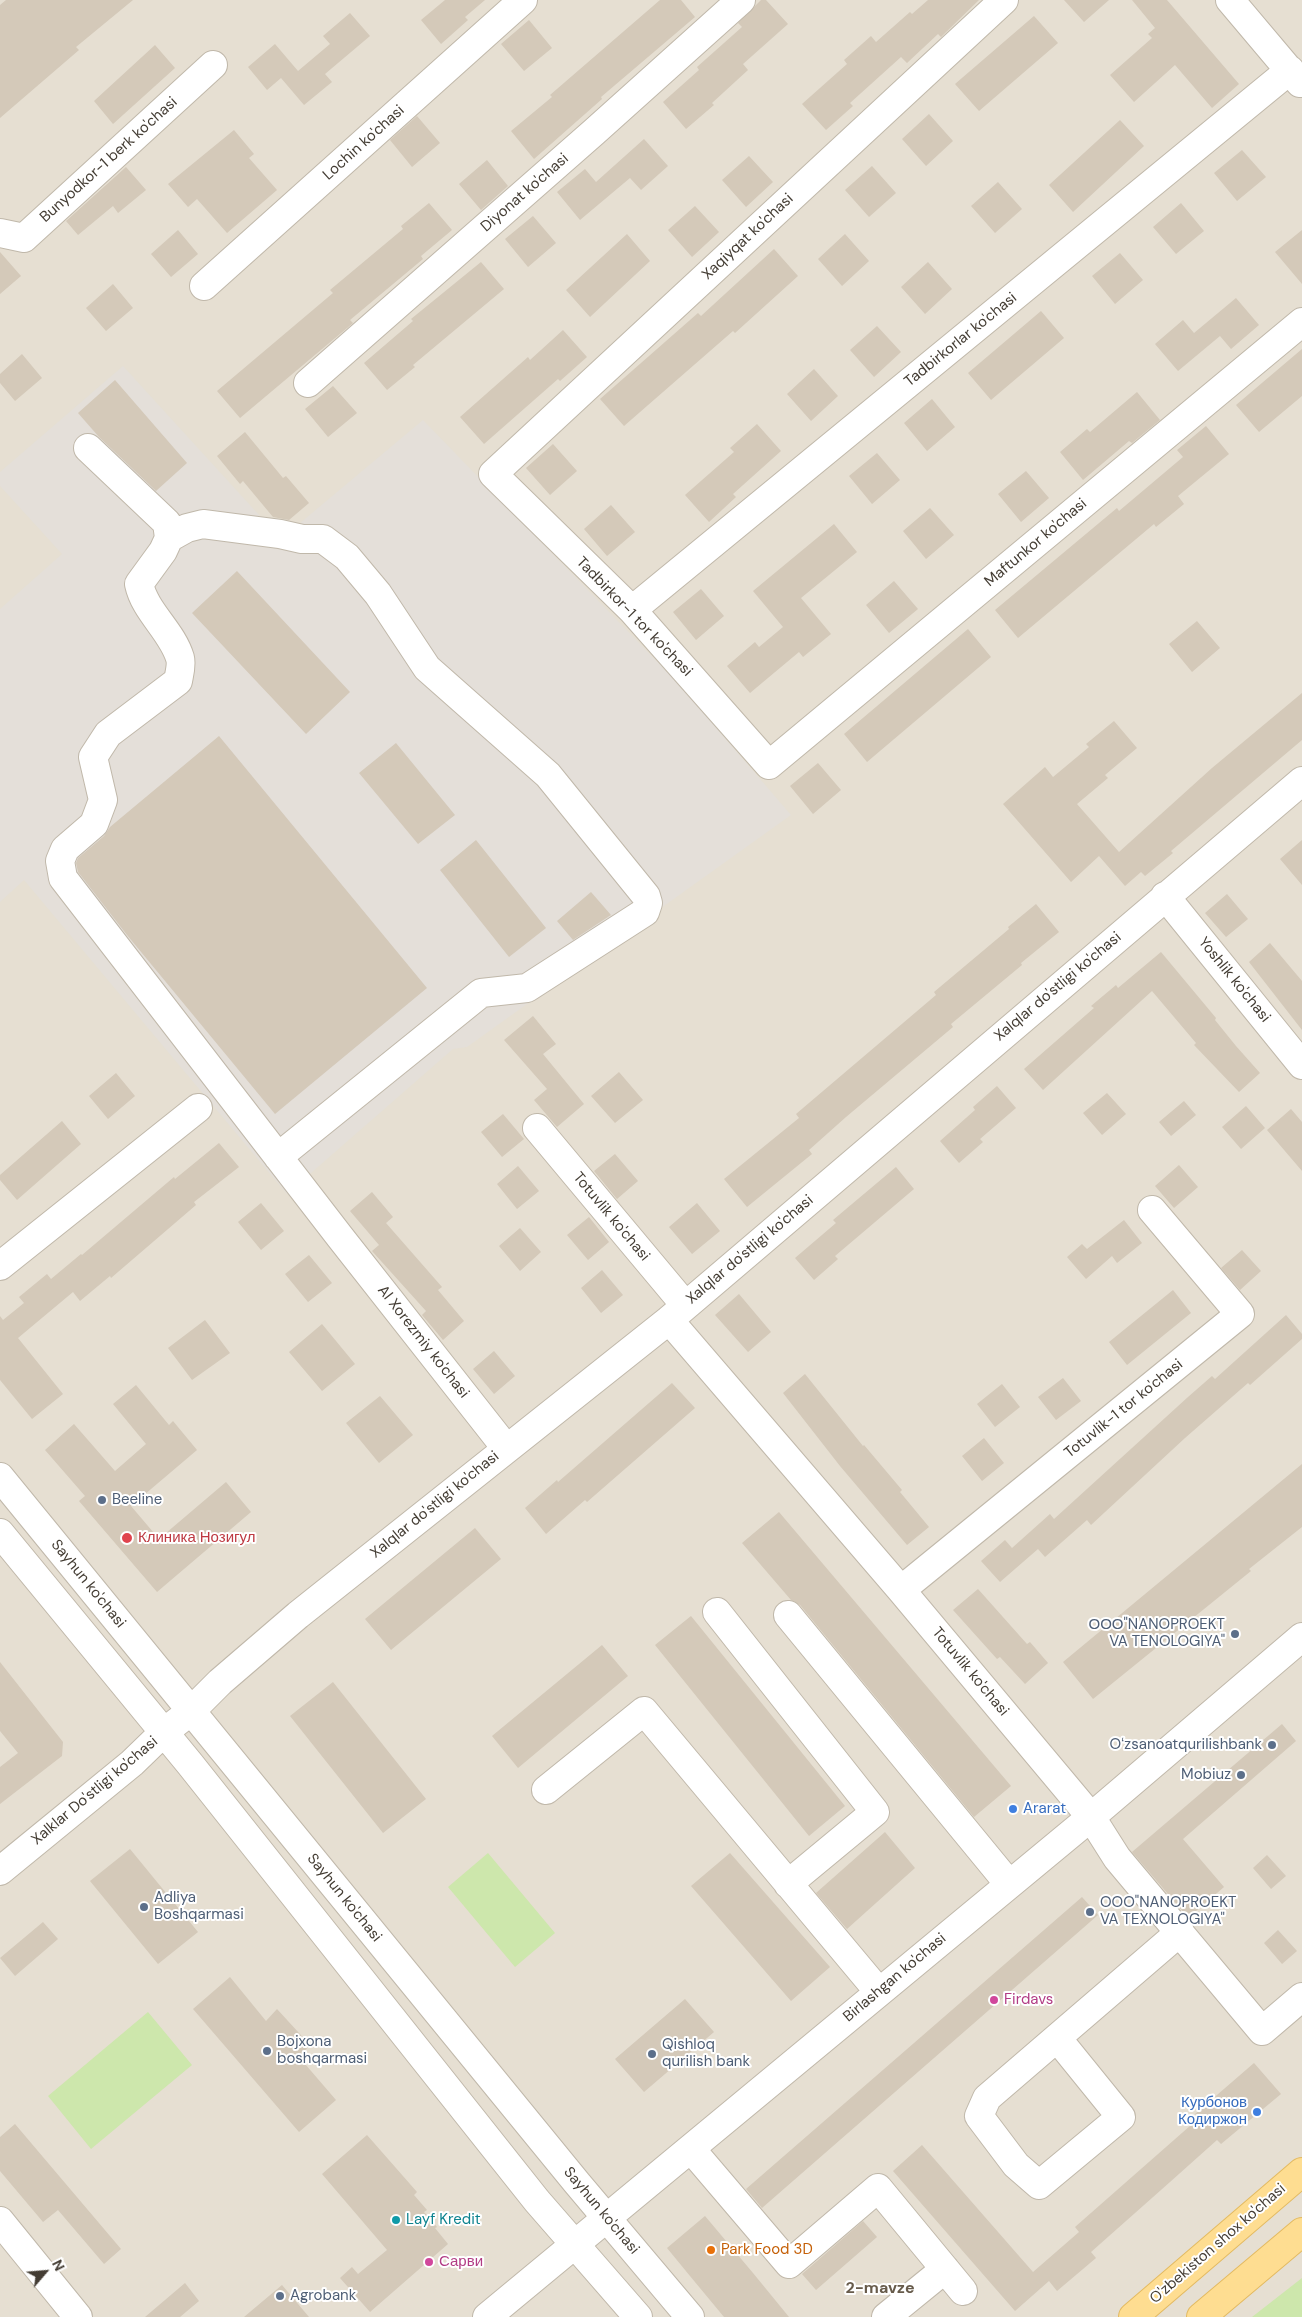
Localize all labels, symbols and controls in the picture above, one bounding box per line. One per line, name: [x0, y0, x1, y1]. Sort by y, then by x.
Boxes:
street label: Bunyodkor-1 berk ko'chasi: [37, 94, 181, 226]
street label: Lochin ko'chasi: [320, 102, 408, 184]
street label: Diyonat ko'chasi: [477, 150, 573, 236]
street label: Xaqiyqat ko'chasi: [699, 190, 797, 284]
street label: Tadbirkorlar ko'chasi: [901, 289, 1021, 391]
street label: Maftunkor ko'chasi: [981, 495, 1091, 591]
street label: Tadbirkor-1 tor ko'chasi: [572, 553, 696, 681]
street label: Xalqlar do'stligi ko'chasi: [991, 929, 1125, 1045]
street label: Yoshlik ko'chasi: [1194, 934, 1274, 1026]
street label: Totuvlik ko'chasi: [569, 1169, 653, 1265]
street label: Xalqlar do'stligi ko'chasi: [683, 1192, 817, 1308]
street label: Al Xorezmiy ko'chasi: [373, 1282, 473, 1402]
street label: Totuvlik-1 tor ko'chasi: [1061, 1356, 1187, 1462]
street label: Xalqlar do'stligi ko'chasi: [367, 1448, 503, 1562]
place label: Beeline: [112, 1491, 162, 1509]
marker: Beeline: [96, 1494, 108, 1506]
place label: Клиника Нозигул: [138, 1529, 255, 1547]
marker: Клиника Нозигул: [120, 1531, 134, 1545]
street label: Sayhun ko'chasi: [47, 1536, 129, 1632]
place label: ООО"NANOPROEKT VA TENOLOGIYA": [1088, 1616, 1225, 1651]
street label: Totuvlik ko'chasi: [928, 1624, 1012, 1720]
marker: ООО"NANOPROEKT VA TENOLOGIYA": [1229, 1628, 1241, 1640]
street label: Xalklar Do'stligi ko'chasi: [28, 1733, 162, 1849]
place label: Oʻzsanoatqurilishbank: [1109, 1736, 1262, 1754]
marker: Oʻzsanoatqurilishbank: [1266, 1739, 1278, 1751]
place label: Mobiuz: [1181, 1766, 1231, 1784]
marker: Mobiuz: [1235, 1769, 1247, 1781]
place label: Ararat: [1023, 1800, 1066, 1818]
marker: Ararat: [1007, 1803, 1019, 1815]
street label: Sayhun ko'chasi: [303, 1850, 385, 1946]
place label: Adliya Boshqarmasi: [154, 1889, 244, 1924]
place label: OOO"NANOPROEKT VA TEXNOLOGIYA": [1100, 1894, 1236, 1929]
marker: Adliya Boshqarmasi: [138, 1901, 150, 1913]
marker: OOO"NANOPROEKT VA TEXNOLOGIYA": [1084, 1906, 1096, 1918]
street label: Birlashgan ko'chasi: [840, 1930, 950, 2026]
place label: Firdavs: [1004, 1991, 1053, 2009]
marker: Firdavs: [988, 1994, 1000, 2006]
place label: Bojxona boshqarmasi: [277, 2033, 367, 2068]
place label: Qishloq qurilish bank: [662, 2036, 750, 2071]
marker: Bojxona boshqarmasi: [261, 2045, 273, 2057]
marker: Qishloq qurilish bank: [646, 2048, 658, 2060]
place label: Курбонов Кодиржон: [1178, 2094, 1247, 2129]
marker: Курбонов Кодиржон: [1251, 2106, 1263, 2118]
street label: Sayhun ko'chasi: [559, 2164, 643, 2258]
street label: O'zbekiston shox ko'chasi: [1146, 2180, 1290, 2308]
place label: Layf Kredit: [406, 2211, 481, 2229]
marker: Layf Kredit: [390, 2214, 402, 2226]
place label: Park Food 3D: [721, 2241, 813, 2259]
marker: Park Food 3D: [705, 2244, 717, 2256]
north arrow: [20, 2247, 70, 2297]
place label: Сарви: [439, 2253, 483, 2271]
marker: Сарви: [423, 2256, 435, 2268]
text: N: [48, 2257, 69, 2274]
district label: 2-mavze: [845, 2279, 915, 2299]
place label: Agrobank: [290, 2287, 356, 2305]
marker: Agrobank: [274, 2290, 286, 2302]

